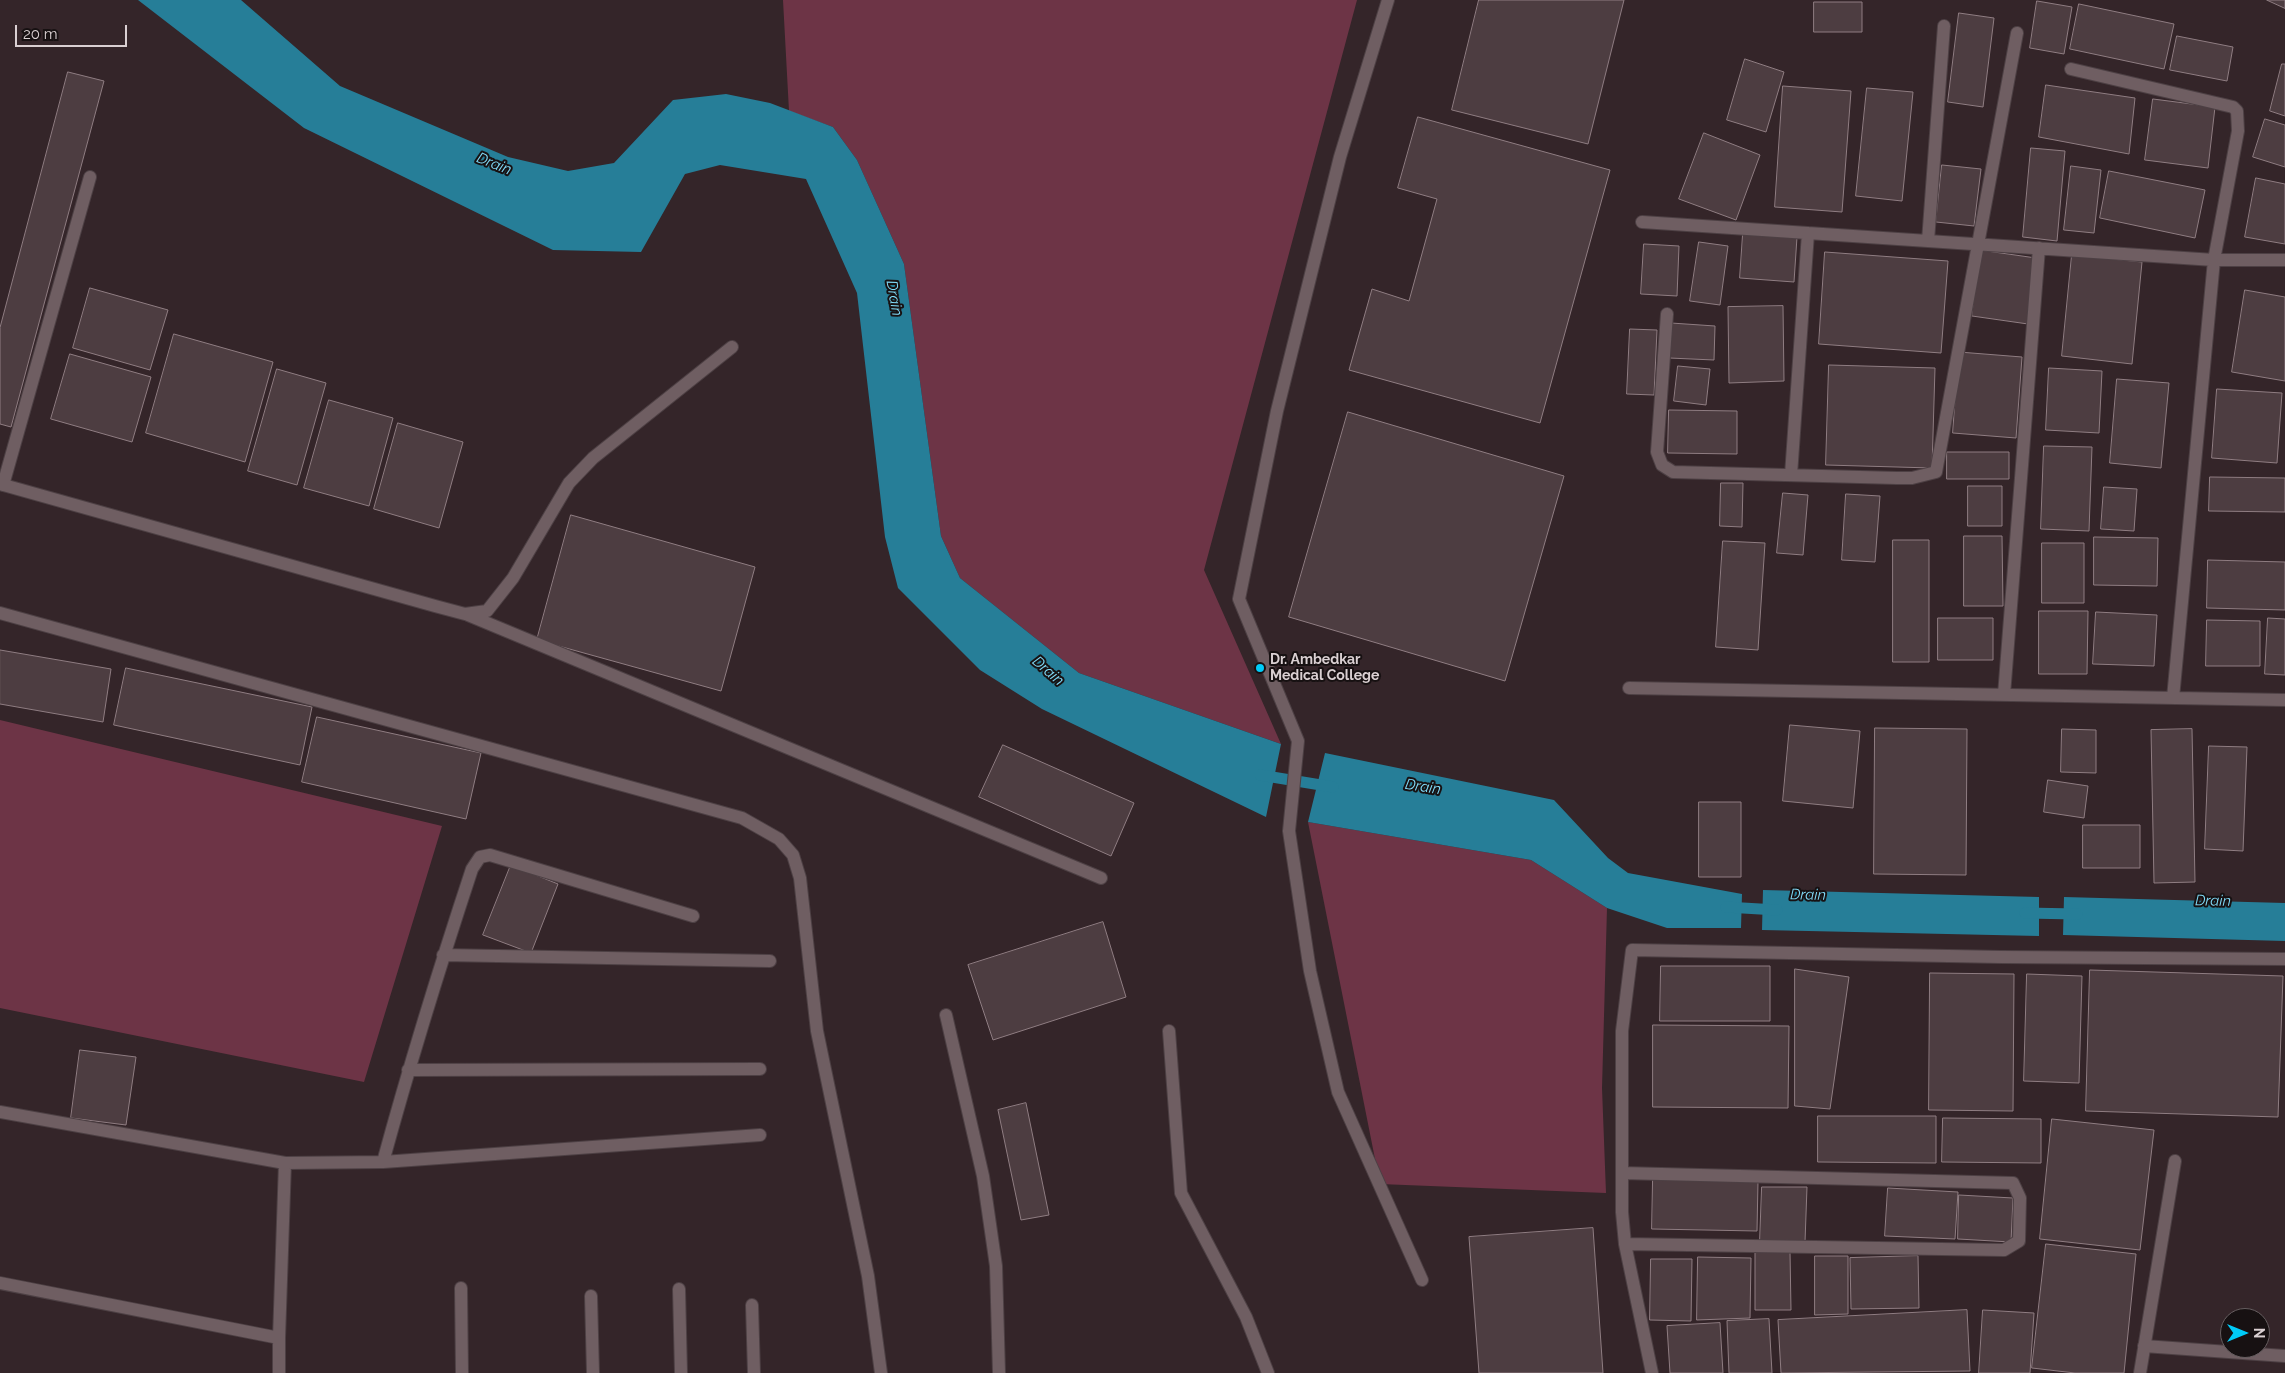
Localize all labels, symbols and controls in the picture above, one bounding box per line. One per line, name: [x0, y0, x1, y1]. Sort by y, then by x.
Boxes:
scale bar: [18, 15, 130, 47]
text: 20 m: [23, 25, 58, 43]
water label: Drain: [474, 149, 514, 179]
water label: Drain: [882, 279, 906, 317]
water label: Drain: [1029, 652, 1067, 690]
place label: Dr. Ambedkar Medical College: [1270, 652, 1379, 684]
marker: Dr. Ambedkar Medical College: [1254, 662, 1266, 674]
water label: Drain: [1404, 775, 1442, 799]
water label: Drain: [1790, 886, 1826, 904]
water label: Drain: [2195, 892, 2231, 910]
north arrow: [2220, 1308, 2270, 1358]
text: N: [2251, 1328, 2267, 1338]

